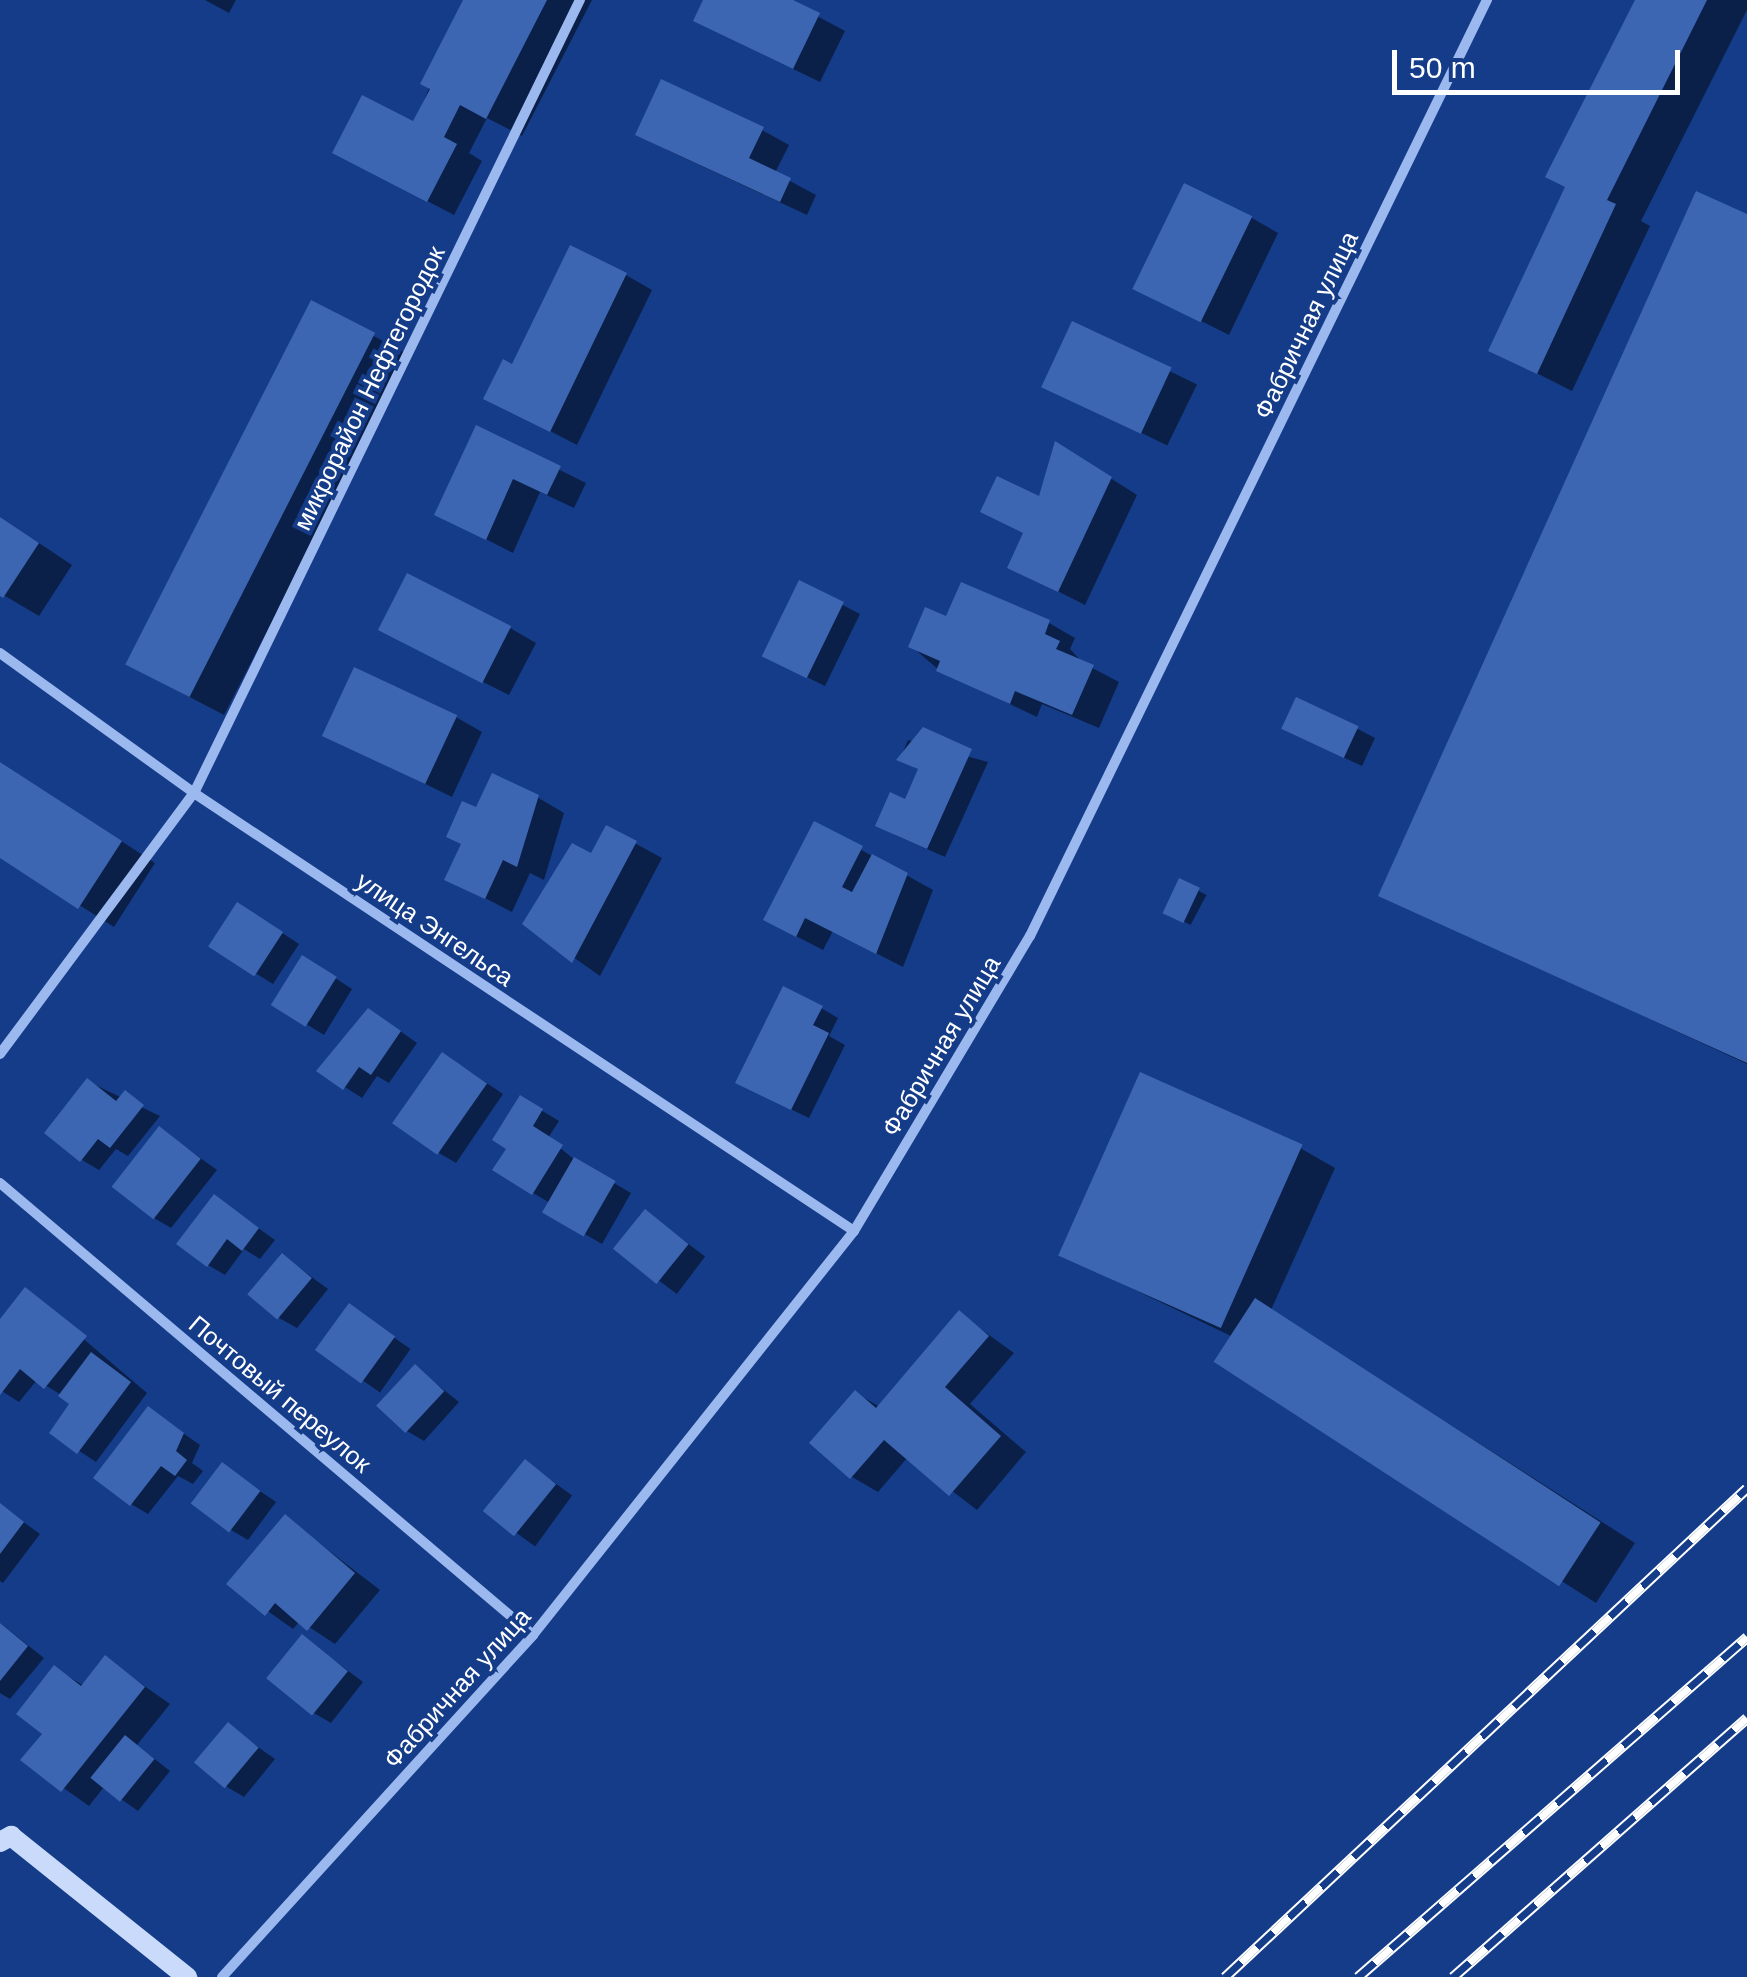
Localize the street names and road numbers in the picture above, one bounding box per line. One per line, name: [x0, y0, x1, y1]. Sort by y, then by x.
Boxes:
street label: Фабричная улица: [1248, 226, 1364, 424]
street label: микрорайон Нефтегородок: [287, 241, 451, 535]
street label: улица Энгельса: [351, 865, 519, 993]
street label: Фабричная улица: [875, 950, 1007, 1142]
street label: Почтовый переулок: [183, 1309, 377, 1479]
street label: Фабричная улица: [377, 1602, 537, 1774]

